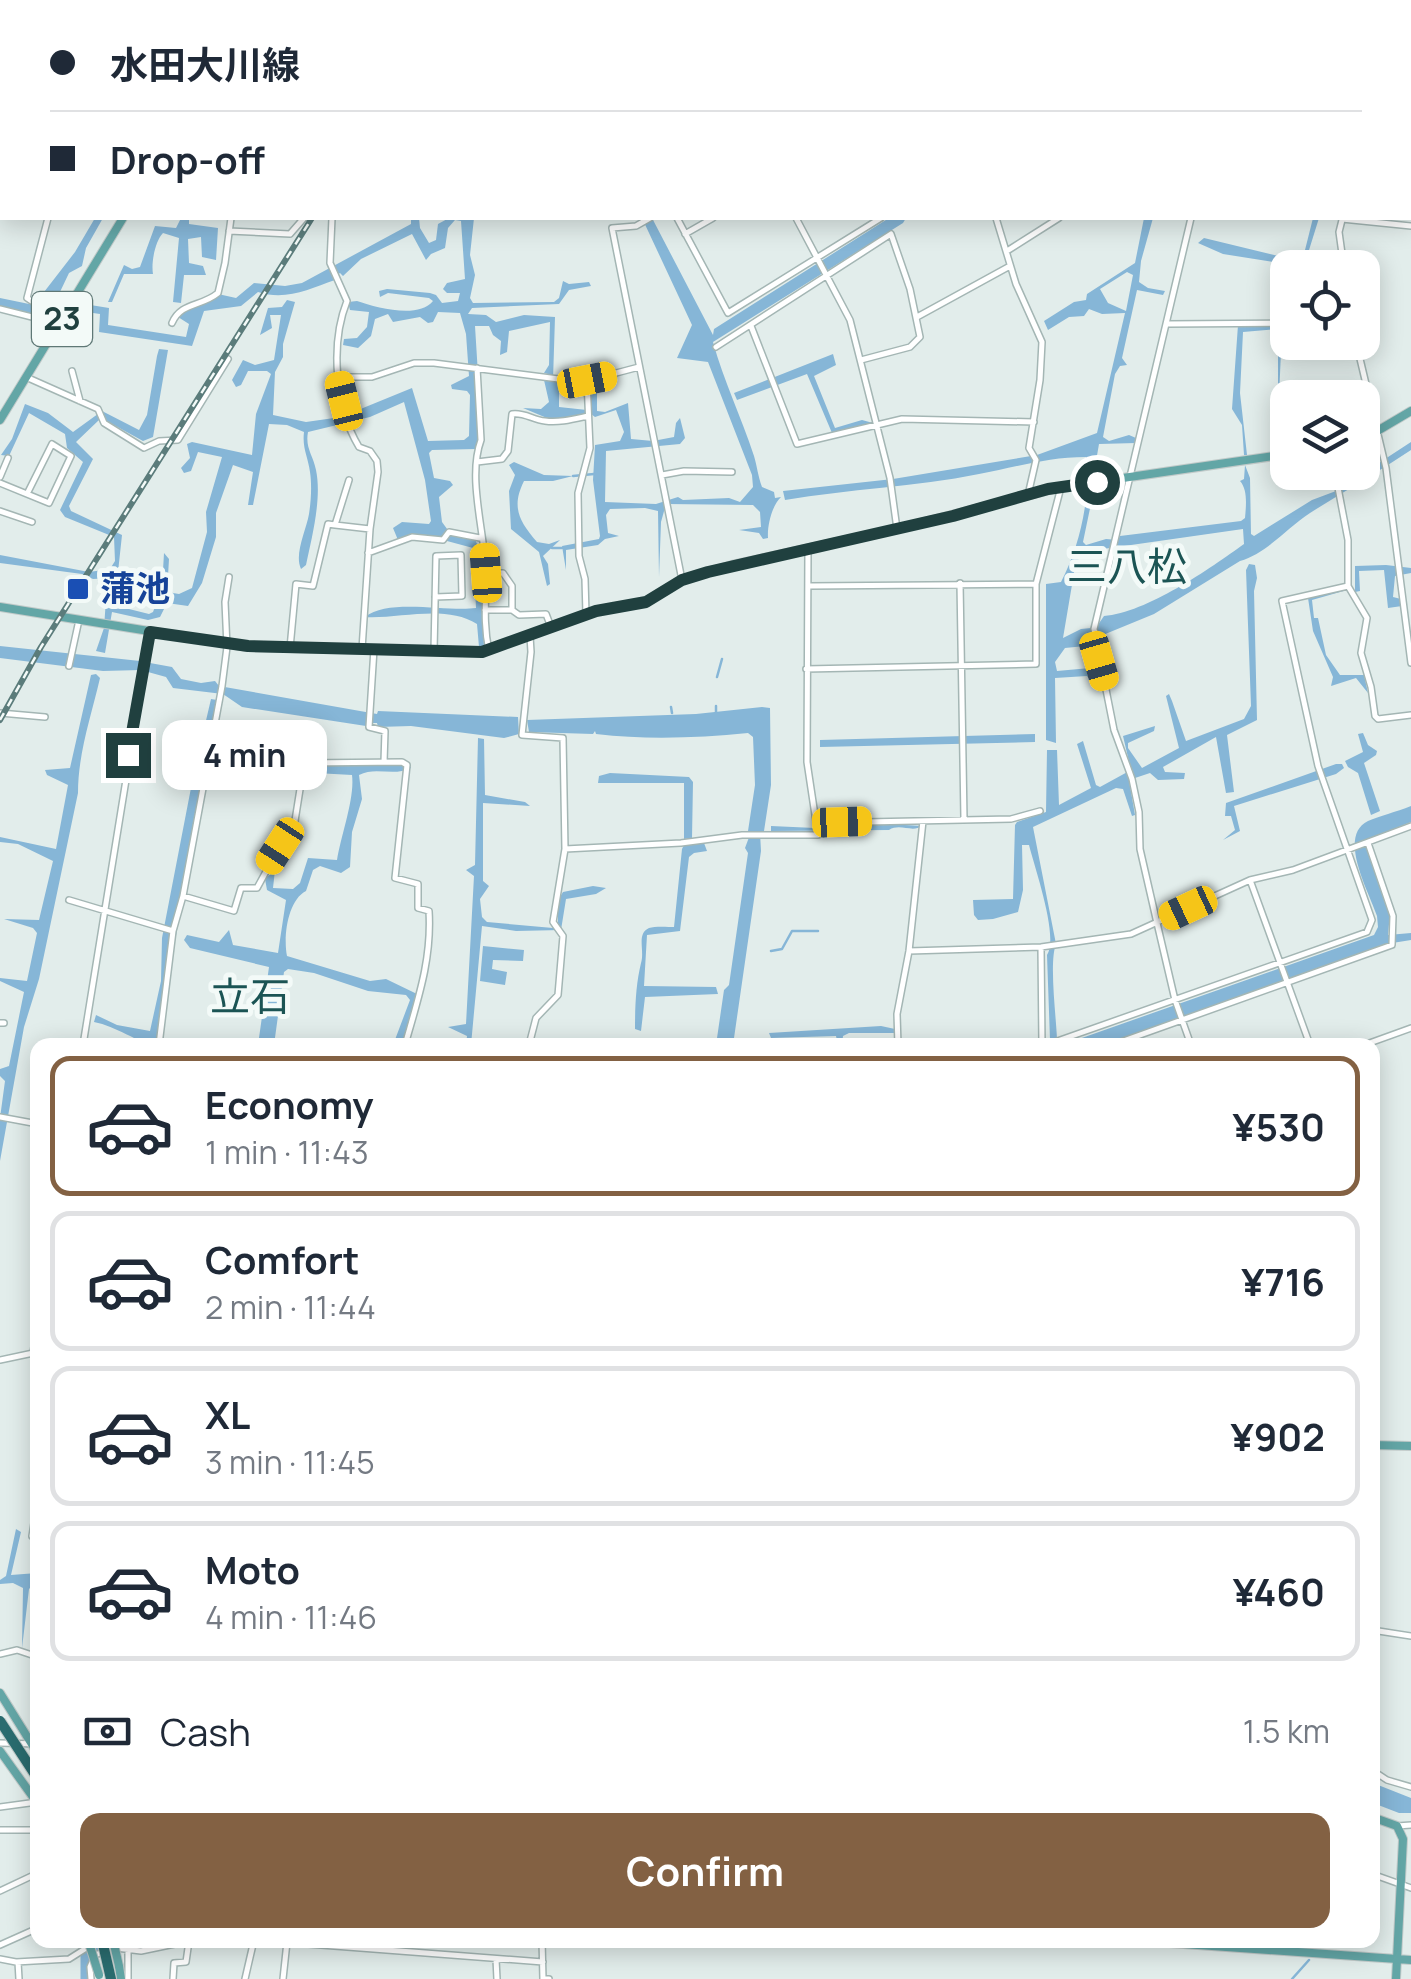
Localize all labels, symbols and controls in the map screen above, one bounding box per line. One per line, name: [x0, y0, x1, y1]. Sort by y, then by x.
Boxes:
text: 水田大川線: [110, 38, 300, 90]
text: Drop-off: [110, 133, 265, 185]
map controls: [1270, 250, 1380, 490]
button: locate: [1270, 250, 1380, 360]
road number: 23: [32, 292, 92, 346]
car: [555, 360, 619, 400]
car: [322, 368, 366, 434]
button: layers: [1270, 380, 1380, 490]
route start: [1075, 460, 1120, 505]
district label: 三八松: [1067, 538, 1187, 593]
car: [469, 542, 503, 604]
place label: 蒲池: [100, 564, 170, 612]
marker: 蒲池: [65, 576, 91, 602]
car: [1076, 628, 1122, 694]
callout: 4 min: [163, 720, 328, 790]
route end: [106, 733, 151, 778]
text: 4 min: [203, 733, 286, 777]
car: [811, 806, 873, 838]
car: [251, 813, 309, 879]
car: [1154, 882, 1222, 934]
district label: 立石: [210, 968, 290, 1023]
text: Economy: [205, 1078, 374, 1130]
icon: car: [85, 1081, 175, 1171]
text: ¥530: [1232, 1100, 1325, 1152]
text: 1 min · 11:43: [205, 1130, 369, 1174]
text: Comfort: [205, 1233, 359, 1285]
icon: car: [85, 1236, 175, 1326]
text: ¥716: [1241, 1255, 1325, 1307]
text: 2 min · 11:44: [205, 1285, 376, 1329]
text: XL: [205, 1388, 250, 1440]
icon: car: [85, 1391, 175, 1481]
text: ¥902: [1231, 1410, 1325, 1462]
text: 3 min · 11:45: [205, 1440, 375, 1484]
text: Moto: [205, 1543, 300, 1595]
icon: car: [85, 1546, 175, 1636]
text: ¥460: [1233, 1565, 1325, 1617]
text: 4 min · 11:46: [205, 1595, 377, 1639]
icon: cash: [80, 1704, 135, 1759]
text: Cash: [160, 1705, 251, 1757]
text: 1.5 km: [1243, 1709, 1330, 1753]
button: Confirm: [80, 1813, 1330, 1928]

